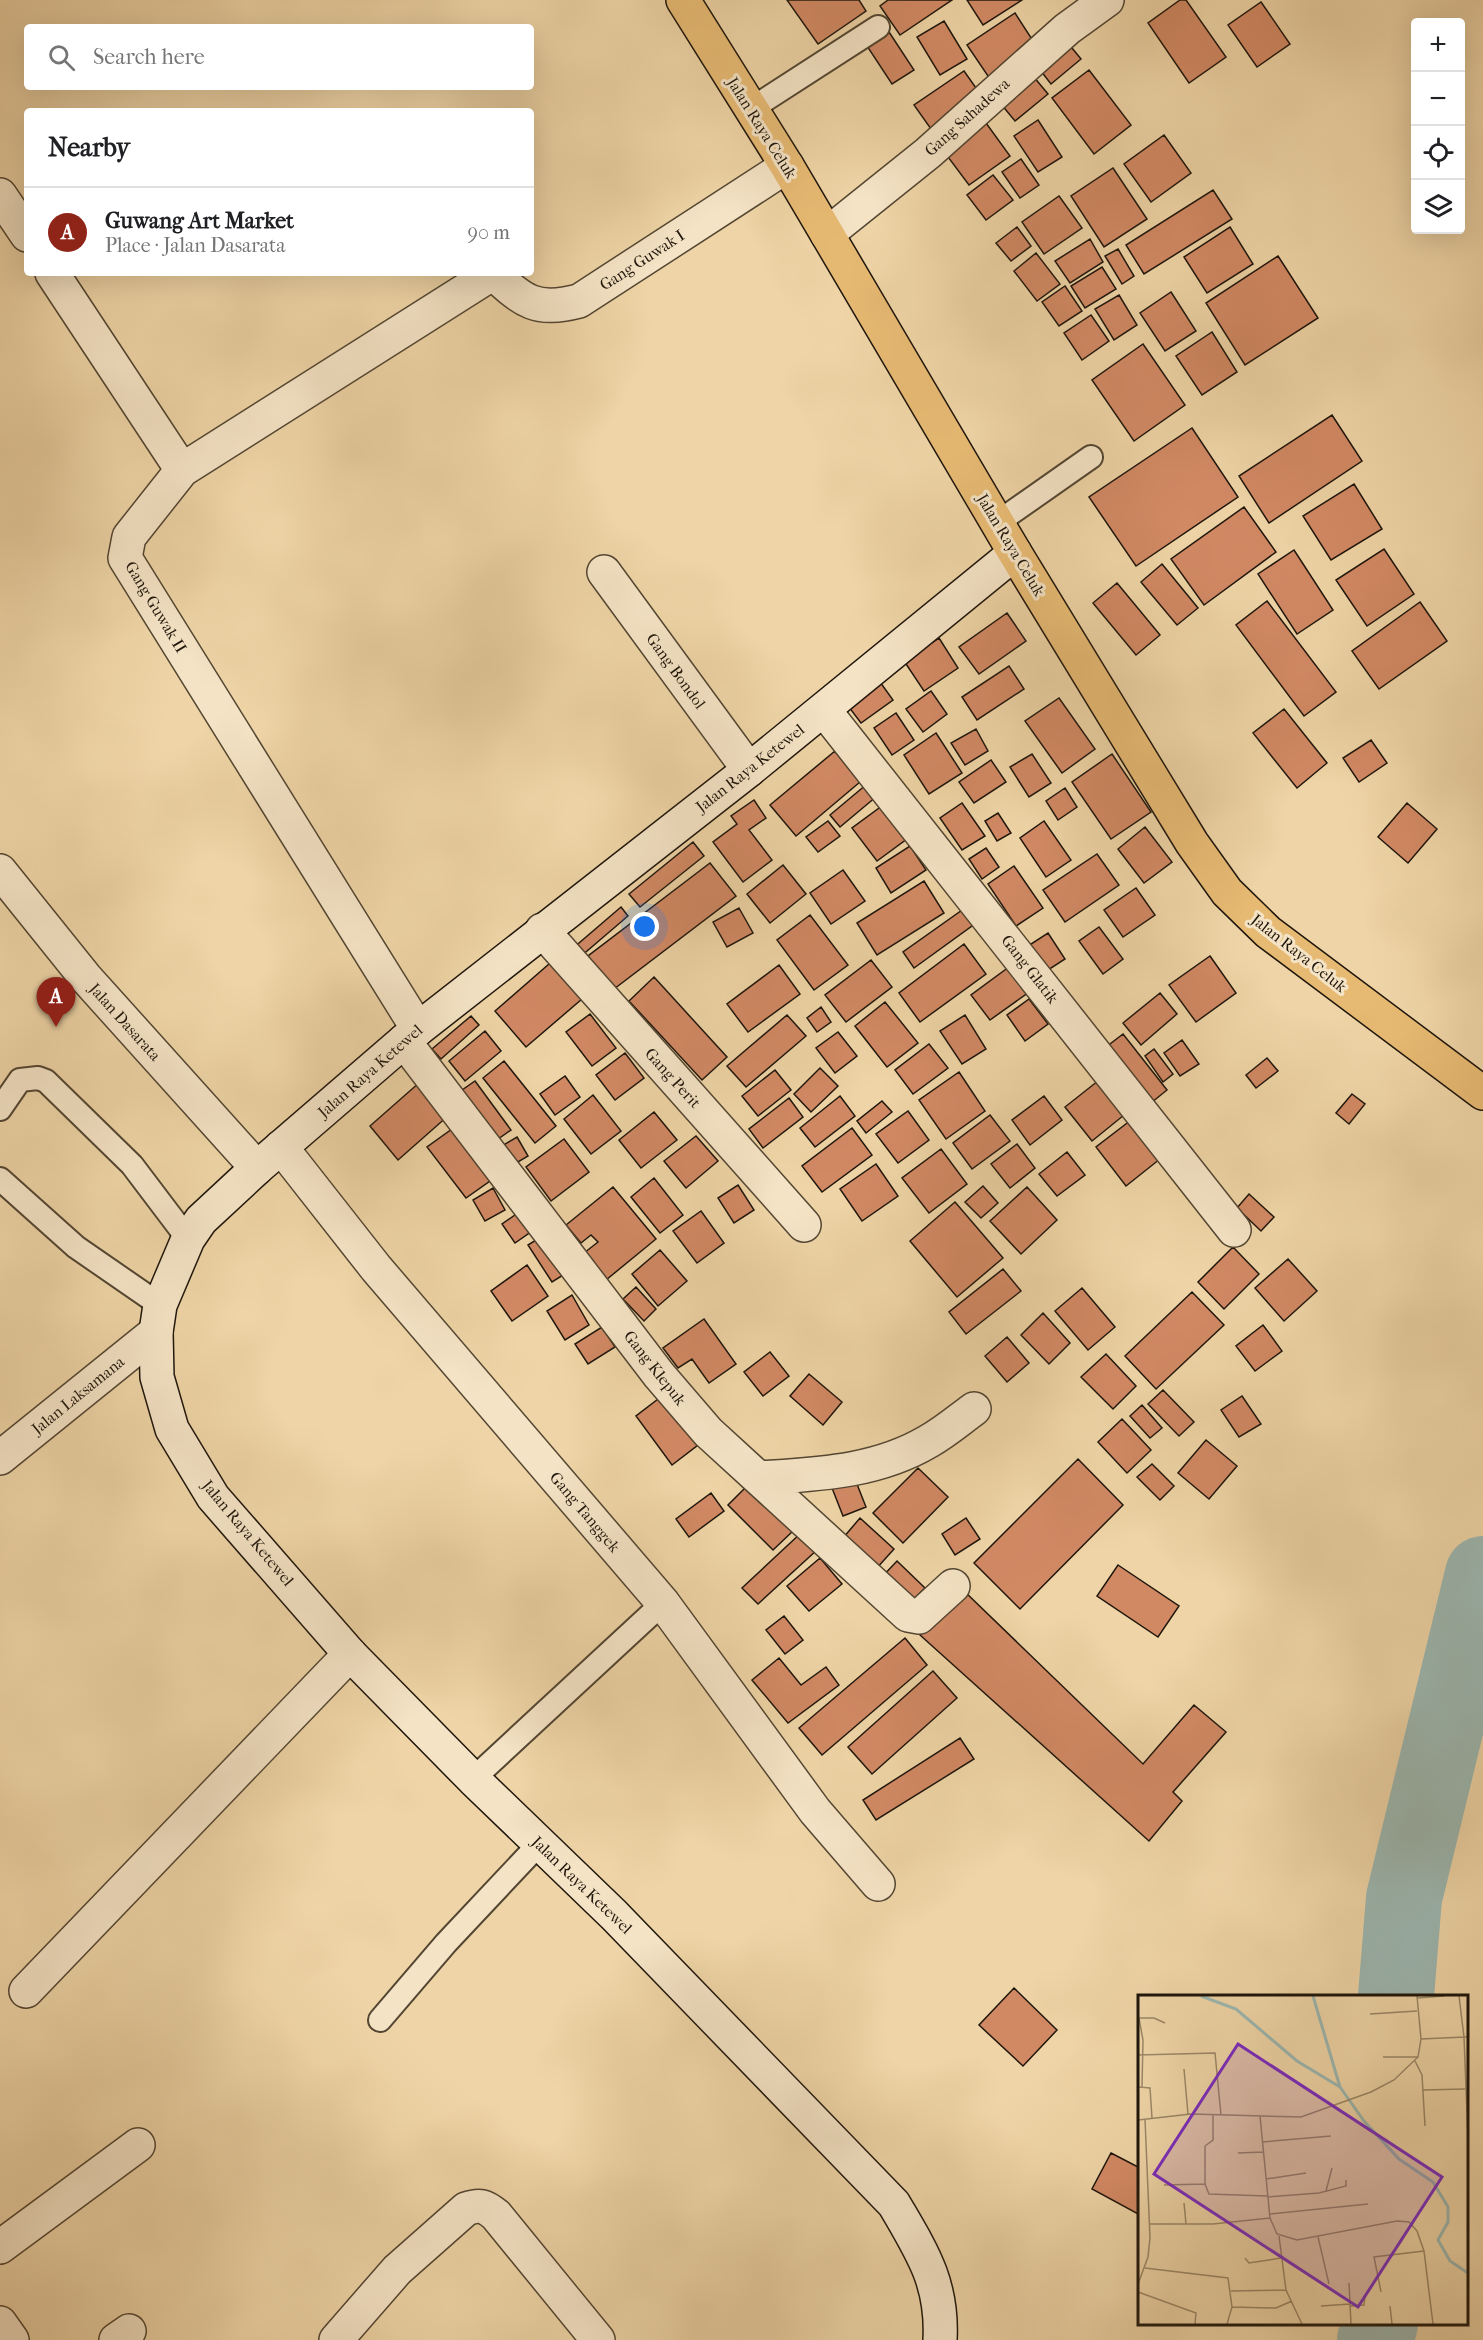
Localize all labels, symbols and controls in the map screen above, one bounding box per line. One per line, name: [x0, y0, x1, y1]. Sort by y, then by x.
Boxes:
map controls: [1411, 18, 1465, 234]
button: +: [1411, 18, 1465, 72]
search box: [24, 24, 534, 90]
icon: search: [45, 41, 78, 74]
text: Search here: [93, 44, 205, 70]
street label: Jalan Raya Celuk: [722, 72, 801, 183]
button: −: [1411, 72, 1465, 126]
street label: Gang Sahadewa: [921, 74, 1014, 160]
button: locate: [1411, 126, 1465, 180]
text: Nearby: [48, 132, 130, 163]
button: layers: [1411, 180, 1465, 234]
text: Guwang Art Market: [105, 208, 294, 234]
text: A: [61, 221, 74, 244]
text: 90 m: [468, 221, 510, 244]
street label: Gang Guwak I: [596, 226, 688, 294]
text: Place · Jalan Dasarata: [105, 234, 285, 257]
street label: Jalan Raya Celuk: [972, 489, 1049, 600]
street label: Gang Guwak II: [121, 558, 191, 656]
street label: Gang Bondol: [642, 630, 710, 713]
street label: Jalan Raya Ketewel: [690, 719, 808, 817]
street label: Jalan Raya Celuk: [1246, 909, 1351, 997]
your location: [630, 912, 659, 941]
street label: Gang Glatik: [997, 931, 1063, 1008]
pin: A: [36, 978, 76, 1027]
street label: Jalan Dasarata: [84, 978, 165, 1065]
street label: Jalan Raya Ketewel: [312, 1020, 427, 1123]
street label: Gang Perit: [641, 1044, 705, 1112]
street label: Gang Klepuk: [620, 1327, 691, 1410]
street label: Jalan Laksamana: [26, 1351, 129, 1439]
street label: Gang Tanggek: [546, 1468, 625, 1557]
street label: Jalan Raya Ketewel: [197, 1475, 298, 1590]
street label: Jalan Raya Ketewel: [526, 1831, 637, 1938]
inset map: [1138, 1995, 1468, 2325]

